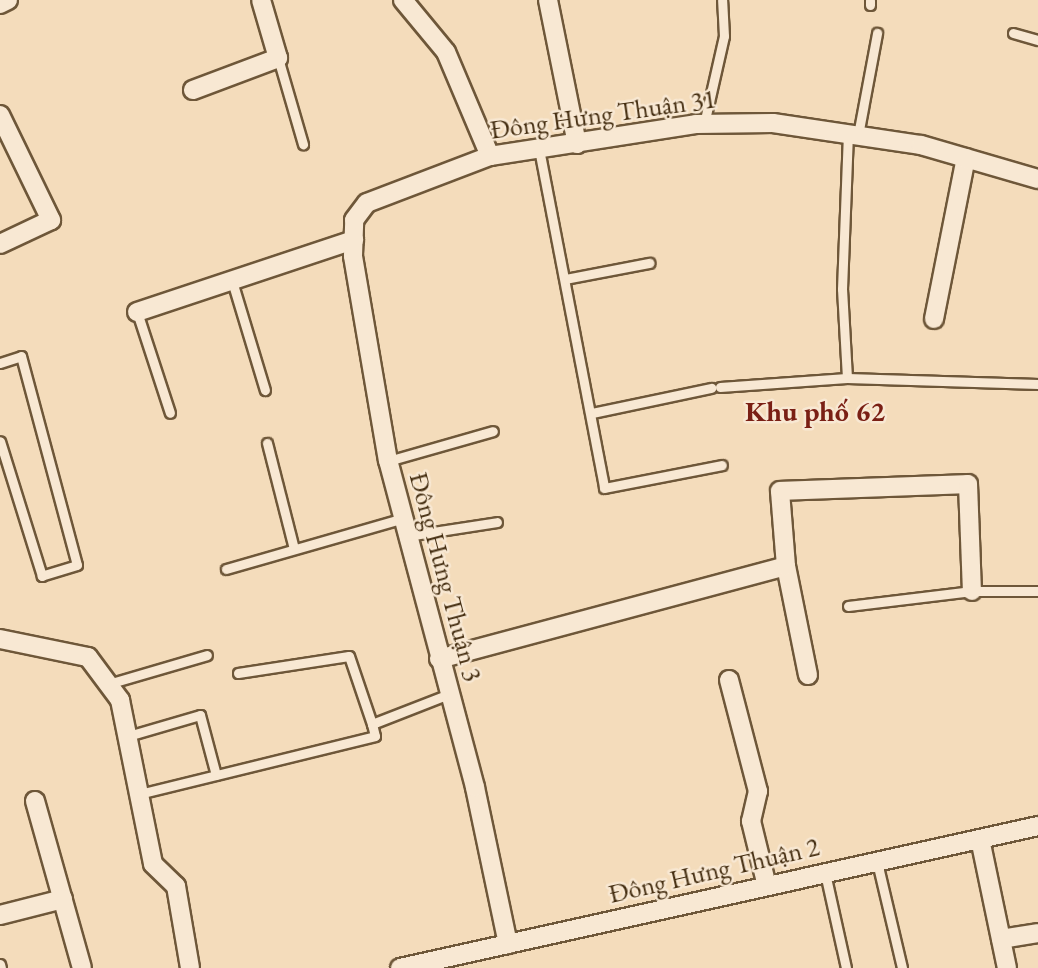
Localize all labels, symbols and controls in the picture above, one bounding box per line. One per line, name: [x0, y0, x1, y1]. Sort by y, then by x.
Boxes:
street label: Đông Hưng Thuận 31: [488, 84, 718, 146]
district label: Khu phố 62: [745, 394, 885, 428]
street label: Đông Hưng Thuận 3: [402, 469, 488, 685]
street label: Đông Hưng Thuận 2: [606, 832, 822, 910]

